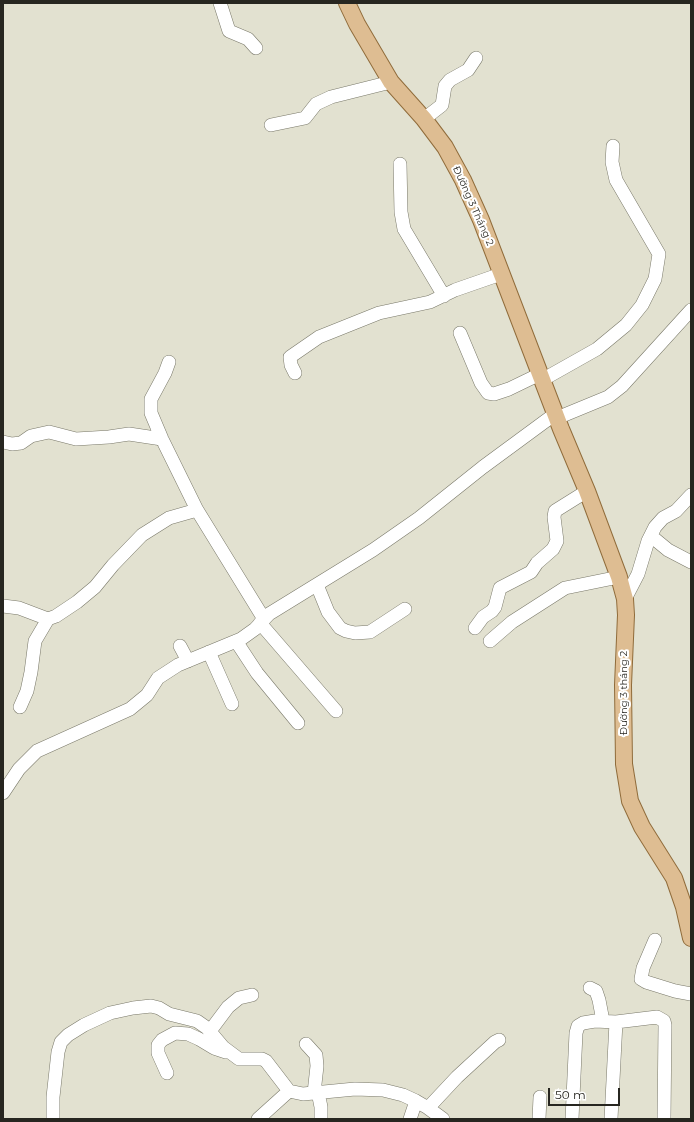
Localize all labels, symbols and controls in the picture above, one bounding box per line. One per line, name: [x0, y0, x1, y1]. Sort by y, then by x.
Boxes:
street label: Đường 3 Tháng 2: [450, 164, 496, 248]
street label: Đường 3 tháng 2: [618, 651, 630, 735]
scale bar: [550, 1080, 622, 1106]
text: 50 m: [555, 1087, 586, 1102]

